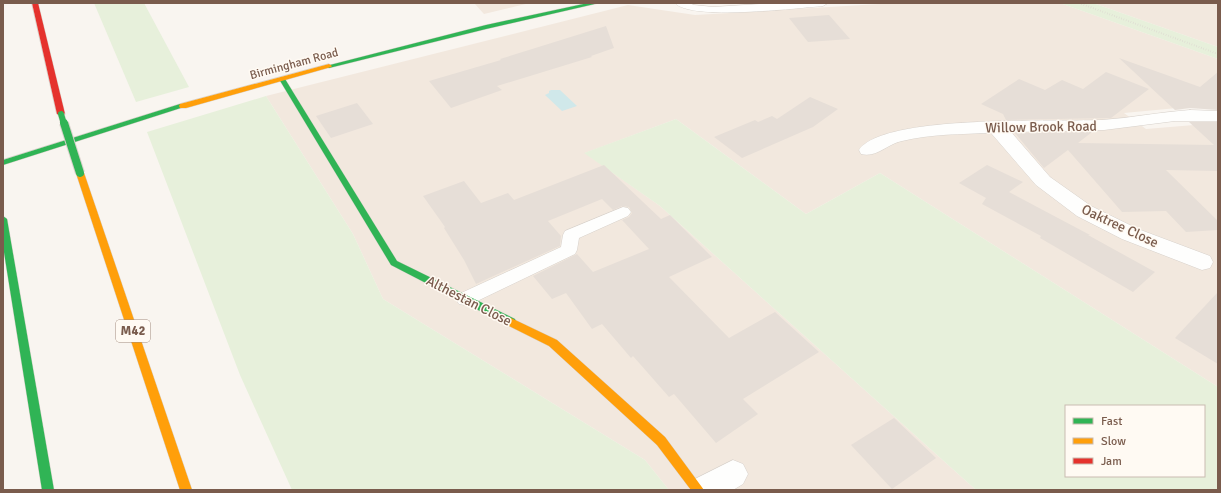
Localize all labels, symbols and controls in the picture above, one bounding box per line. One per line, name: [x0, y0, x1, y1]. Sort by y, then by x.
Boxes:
street label: Birmingham Road: [248, 45, 340, 83]
street label: Willow Brook Road: [985, 118, 1097, 136]
street label: Oaktree Close: [1079, 201, 1161, 251]
street label: Althestan Close: [423, 272, 515, 330]
road number: M42: [116, 320, 150, 342]
legend: [1065, 405, 1205, 477]
text: Fast: [1101, 414, 1122, 429]
text: Slow: [1101, 434, 1126, 449]
text: Jam: [1101, 454, 1122, 469]

